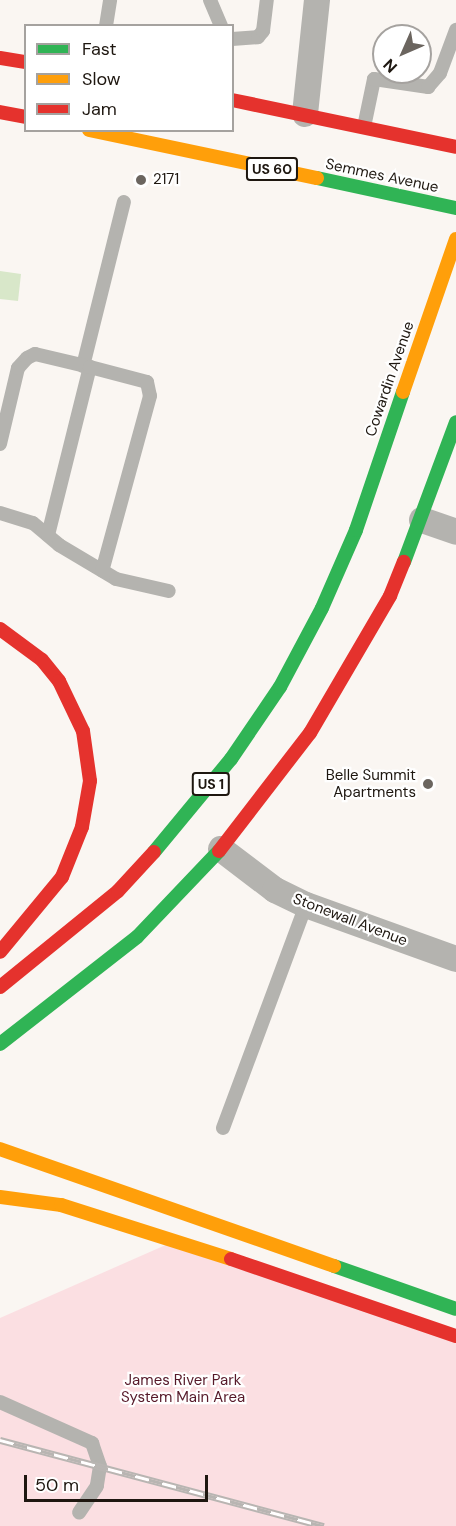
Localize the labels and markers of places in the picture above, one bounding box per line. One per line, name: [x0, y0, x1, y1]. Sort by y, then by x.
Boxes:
place label: 2171: [153, 171, 179, 189]
marker: 2171: [134, 173, 148, 187]
place label: Belle Summit Apartments: [326, 766, 416, 801]
marker: Belle Summit Apartments: [421, 777, 435, 791]

